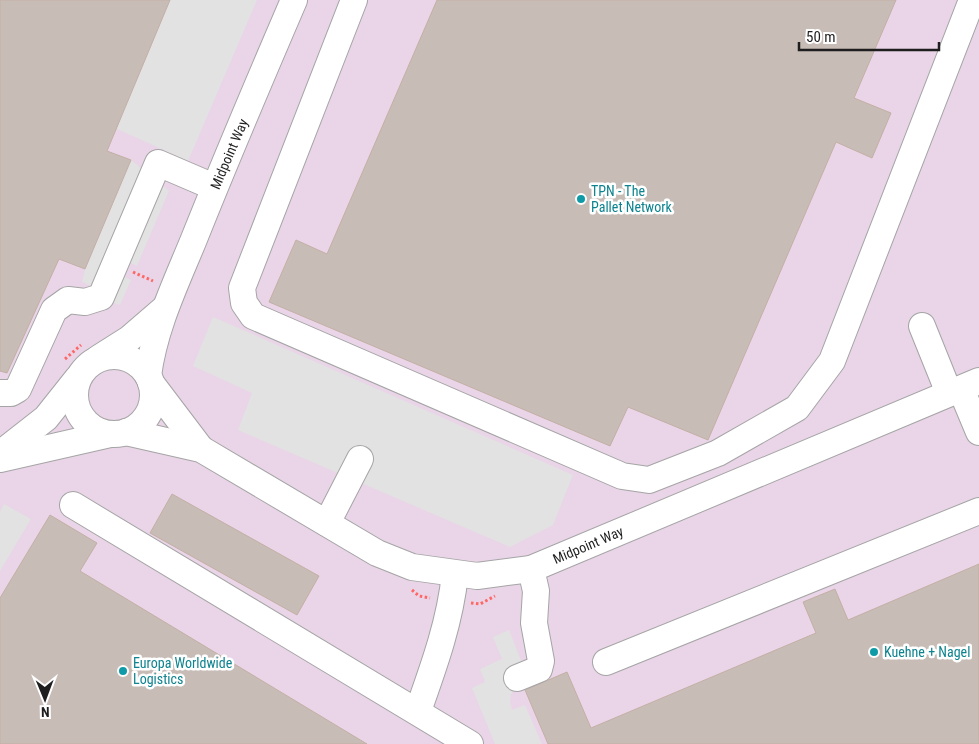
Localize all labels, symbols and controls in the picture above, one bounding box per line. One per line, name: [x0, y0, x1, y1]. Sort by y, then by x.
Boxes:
scale bar: [799, 20, 939, 52]
text: 50 m: [806, 28, 836, 46]
street label: Midpoint Way: [207, 116, 251, 192]
place label: TPN - The Pallet Network: [591, 183, 673, 215]
marker: TPN - The Pallet Network: [575, 193, 587, 205]
street label: Midpoint Way: [550, 523, 626, 567]
place label: Kuehne + Nagel: [884, 644, 970, 660]
marker: Kuehne + Nagel: [868, 646, 880, 658]
place label: Europa Worldwide Logistics: [133, 655, 233, 687]
marker: Europa Worldwide Logistics: [117, 665, 129, 677]
north arrow: [20, 674, 70, 724]
text: N: [41, 704, 50, 720]

